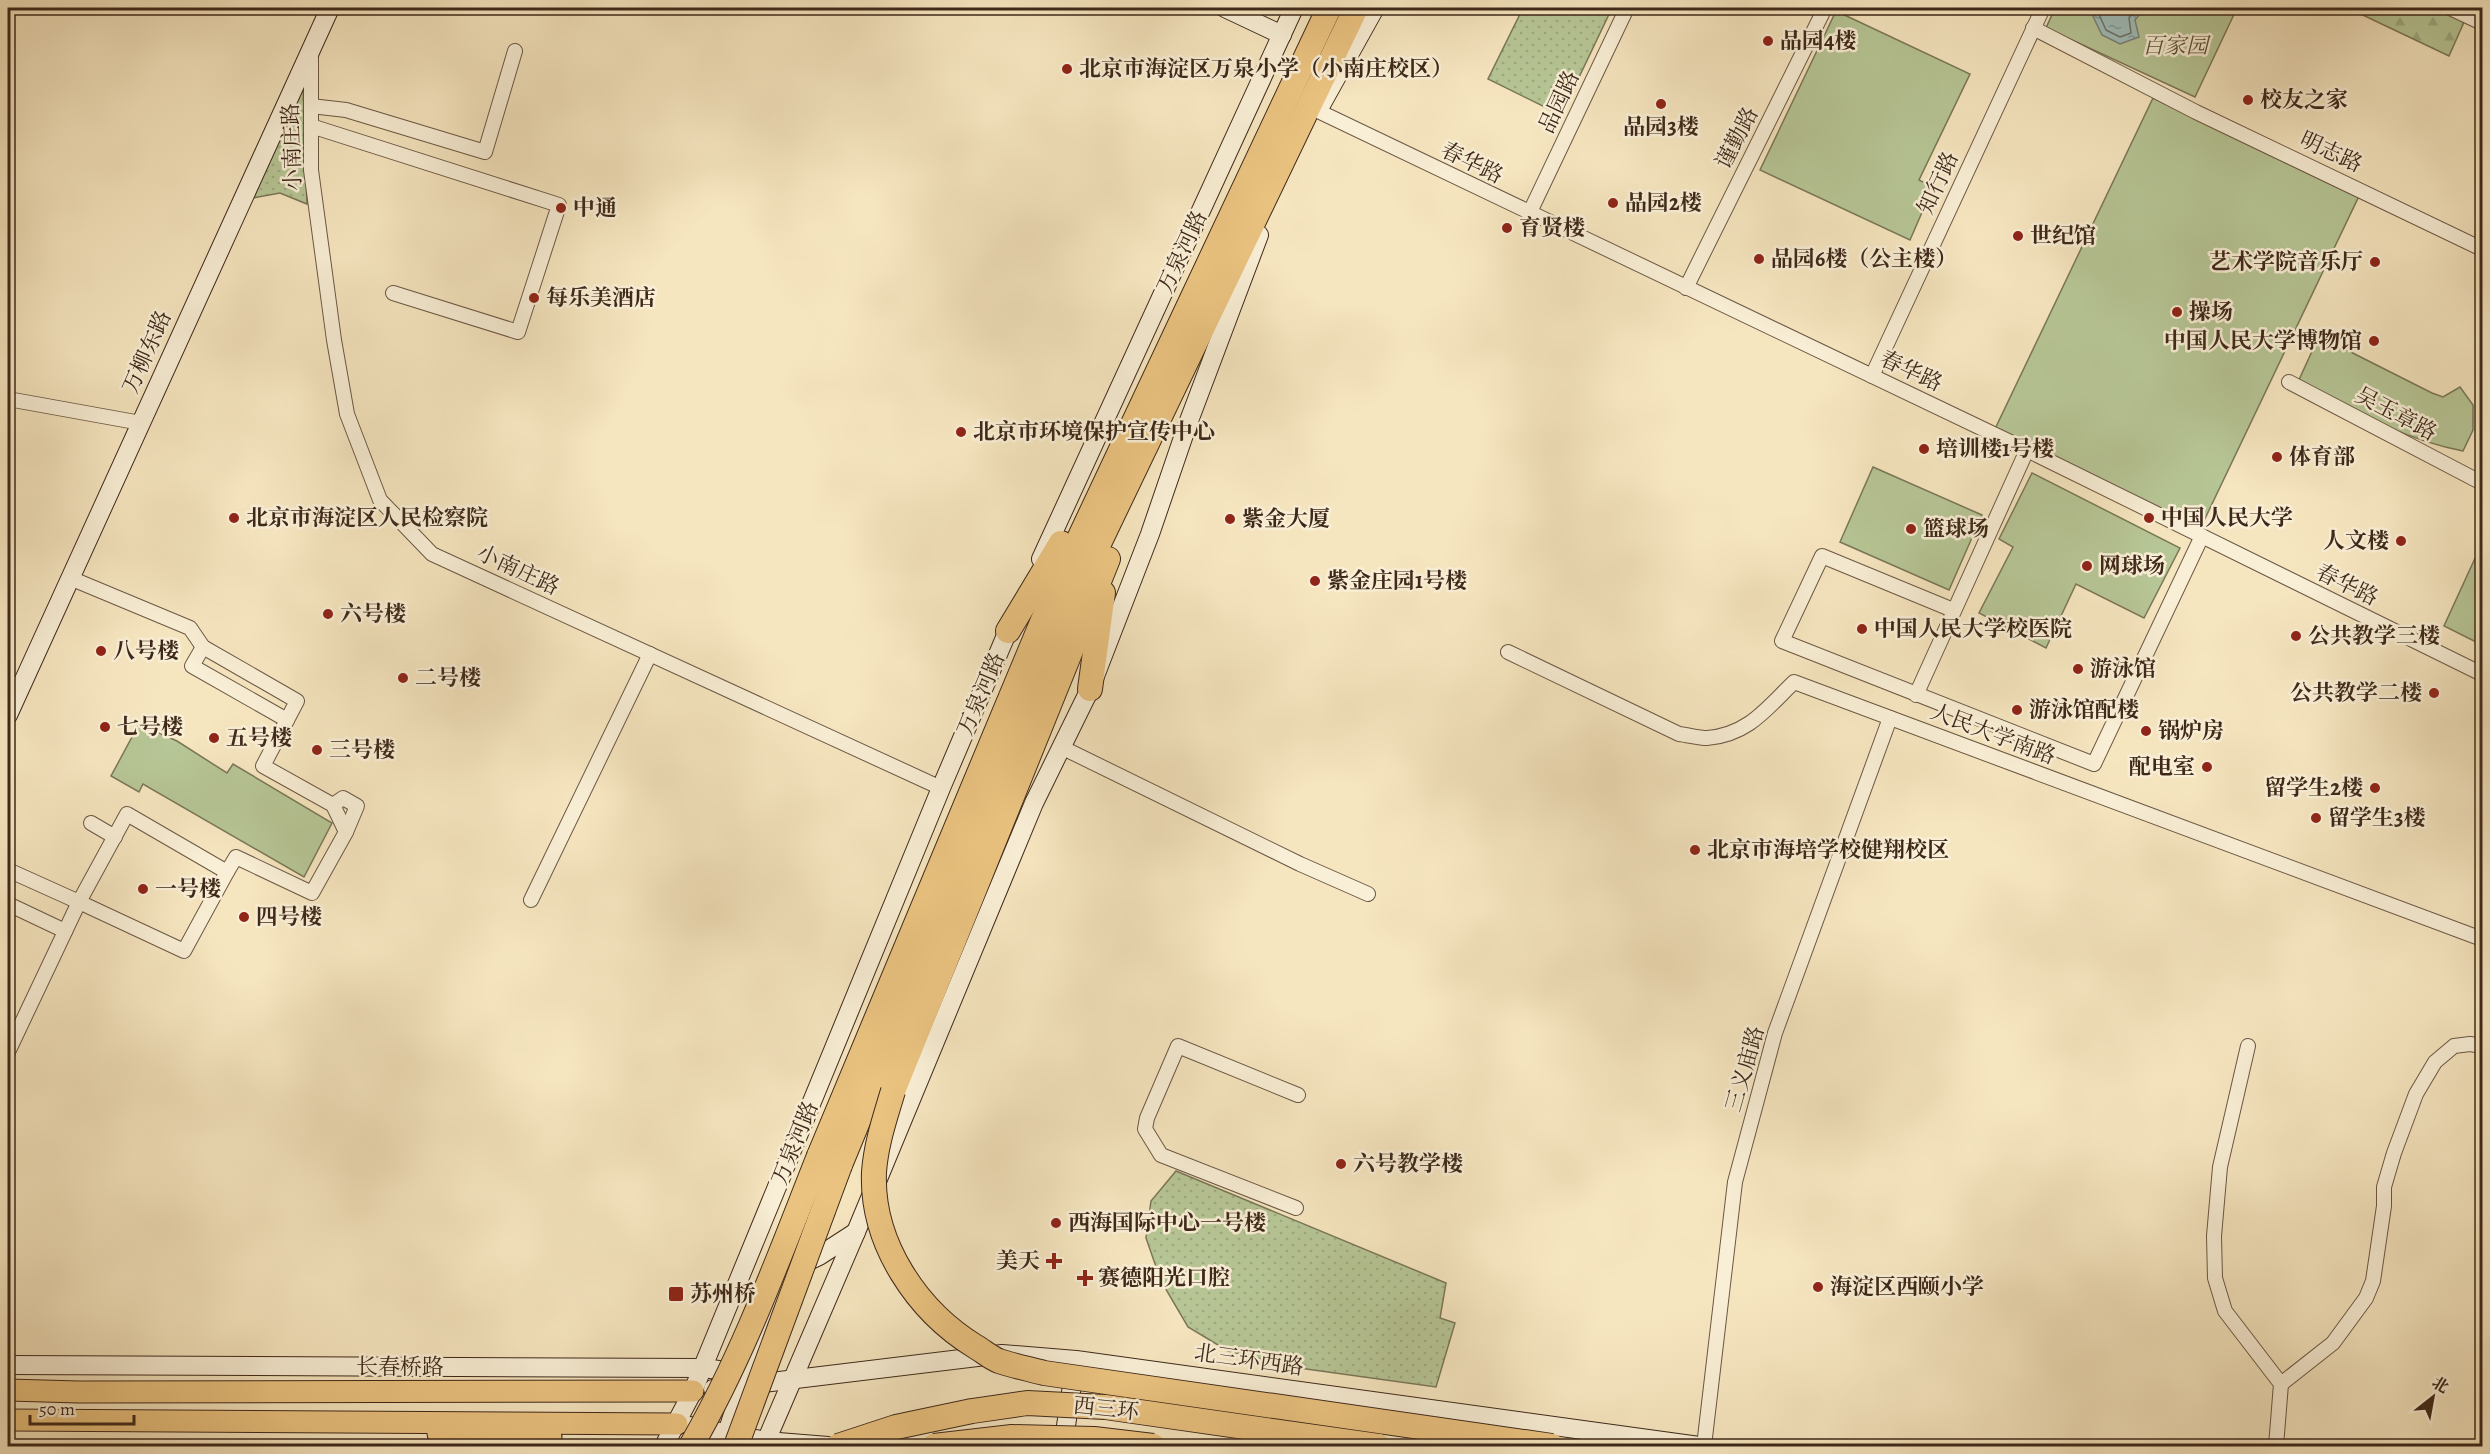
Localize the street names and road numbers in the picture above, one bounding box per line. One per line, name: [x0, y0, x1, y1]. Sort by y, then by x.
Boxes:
street label: 品园路: [1531, 66, 1587, 138]
street label: 小南庄路: [275, 102, 309, 192]
street label: 谨勤路: [1709, 102, 1765, 174]
street label: 明志路: [2295, 124, 2367, 180]
street label: 春华路: [1436, 135, 1508, 191]
street label: 知行路: [1910, 147, 1966, 219]
street label: 万泉河路: [1150, 206, 1214, 298]
street label: 万柳东路: [115, 306, 179, 398]
street label: 春华路: [1875, 343, 1947, 399]
street label: 吴玉章路: [2350, 380, 2442, 448]
street label: 小南庄路: [472, 538, 564, 602]
street label: 春华路: [2311, 557, 2383, 613]
street label: 万泉河路: [950, 648, 1012, 740]
street label: 人民大学南路: [1926, 696, 2060, 772]
street label: 三义庙路: [1718, 1023, 1772, 1115]
street label: 万泉河路: [765, 1097, 825, 1189]
street label: 北三环西路: [1192, 1337, 1306, 1383]
street label: 长春桥路: [356, 1352, 444, 1382]
street label: 西三环: [1072, 1391, 1140, 1427]

